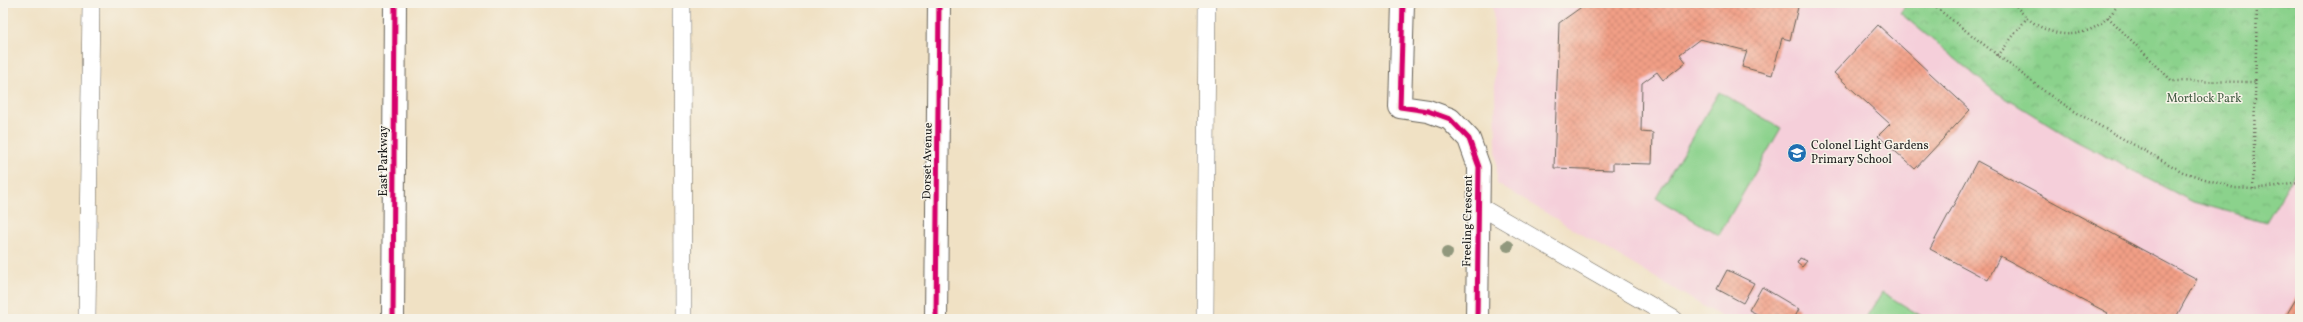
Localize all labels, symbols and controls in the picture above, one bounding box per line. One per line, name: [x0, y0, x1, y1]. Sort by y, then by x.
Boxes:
park label: Mortlock Park: [2166, 91, 2242, 107]
street label: Dorset Avenue: [919, 122, 937, 200]
street label: East Parkway: [376, 125, 392, 196]
place label: Colonel Light Gardens Primary School: [1811, 138, 1929, 168]
school or university icon: Colonel Light Gardens Primary School: [1786, 142, 1808, 164]
street label: Freeling Crescent: [1459, 175, 1477, 267]

